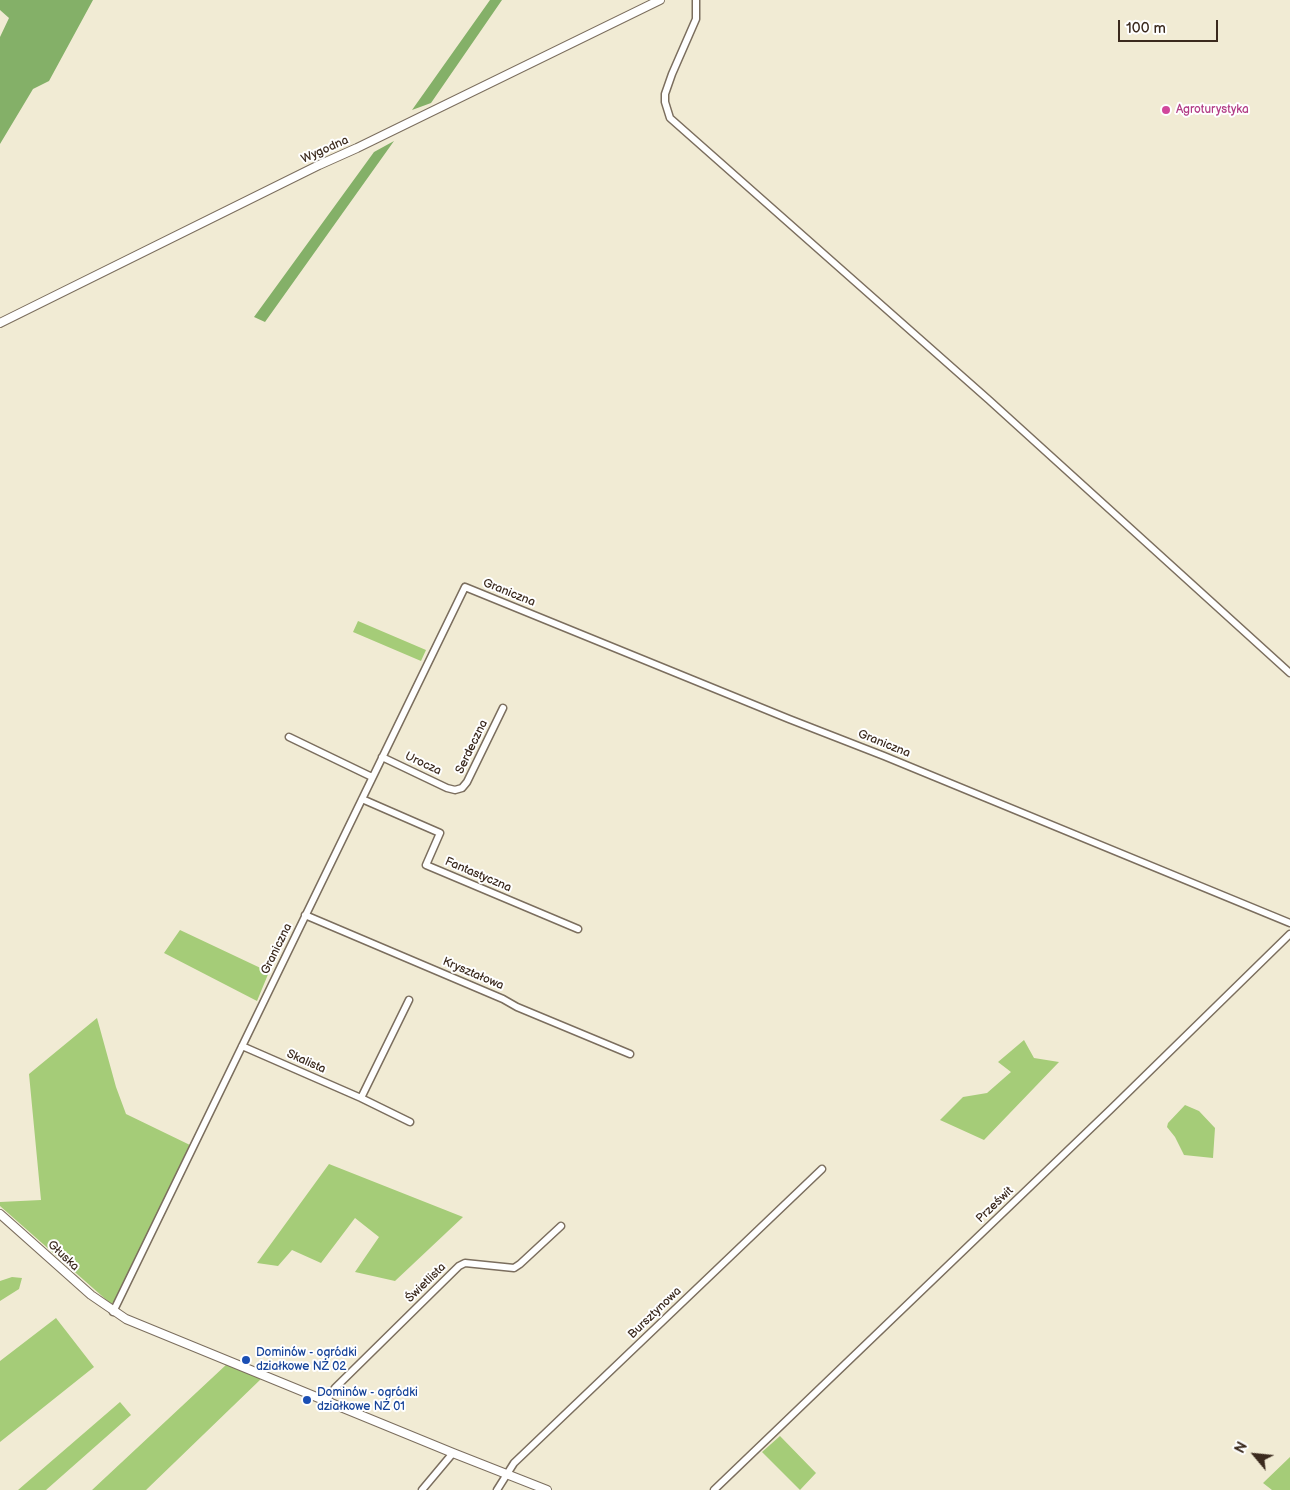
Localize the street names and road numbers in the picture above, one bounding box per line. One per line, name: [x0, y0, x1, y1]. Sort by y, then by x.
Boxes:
street label: Wygodna: [299, 133, 351, 167]
street label: Graniczna: [481, 576, 537, 610]
street label: Serdeczna: [453, 718, 491, 776]
street label: Graniczna: [856, 727, 912, 761]
street label: Urocza: [403, 749, 443, 779]
street label: Fantastyczna: [443, 855, 513, 895]
street label: Graniczna: [258, 921, 296, 977]
street label: Kryształowa: [440, 955, 506, 993]
street label: Skalista: [284, 1047, 328, 1077]
street label: Prześwit: [973, 1184, 1017, 1226]
street label: Głuska: [44, 1238, 82, 1274]
street label: Świetlista: [403, 1260, 449, 1306]
street label: Bursztynowa: [625, 1284, 685, 1342]

